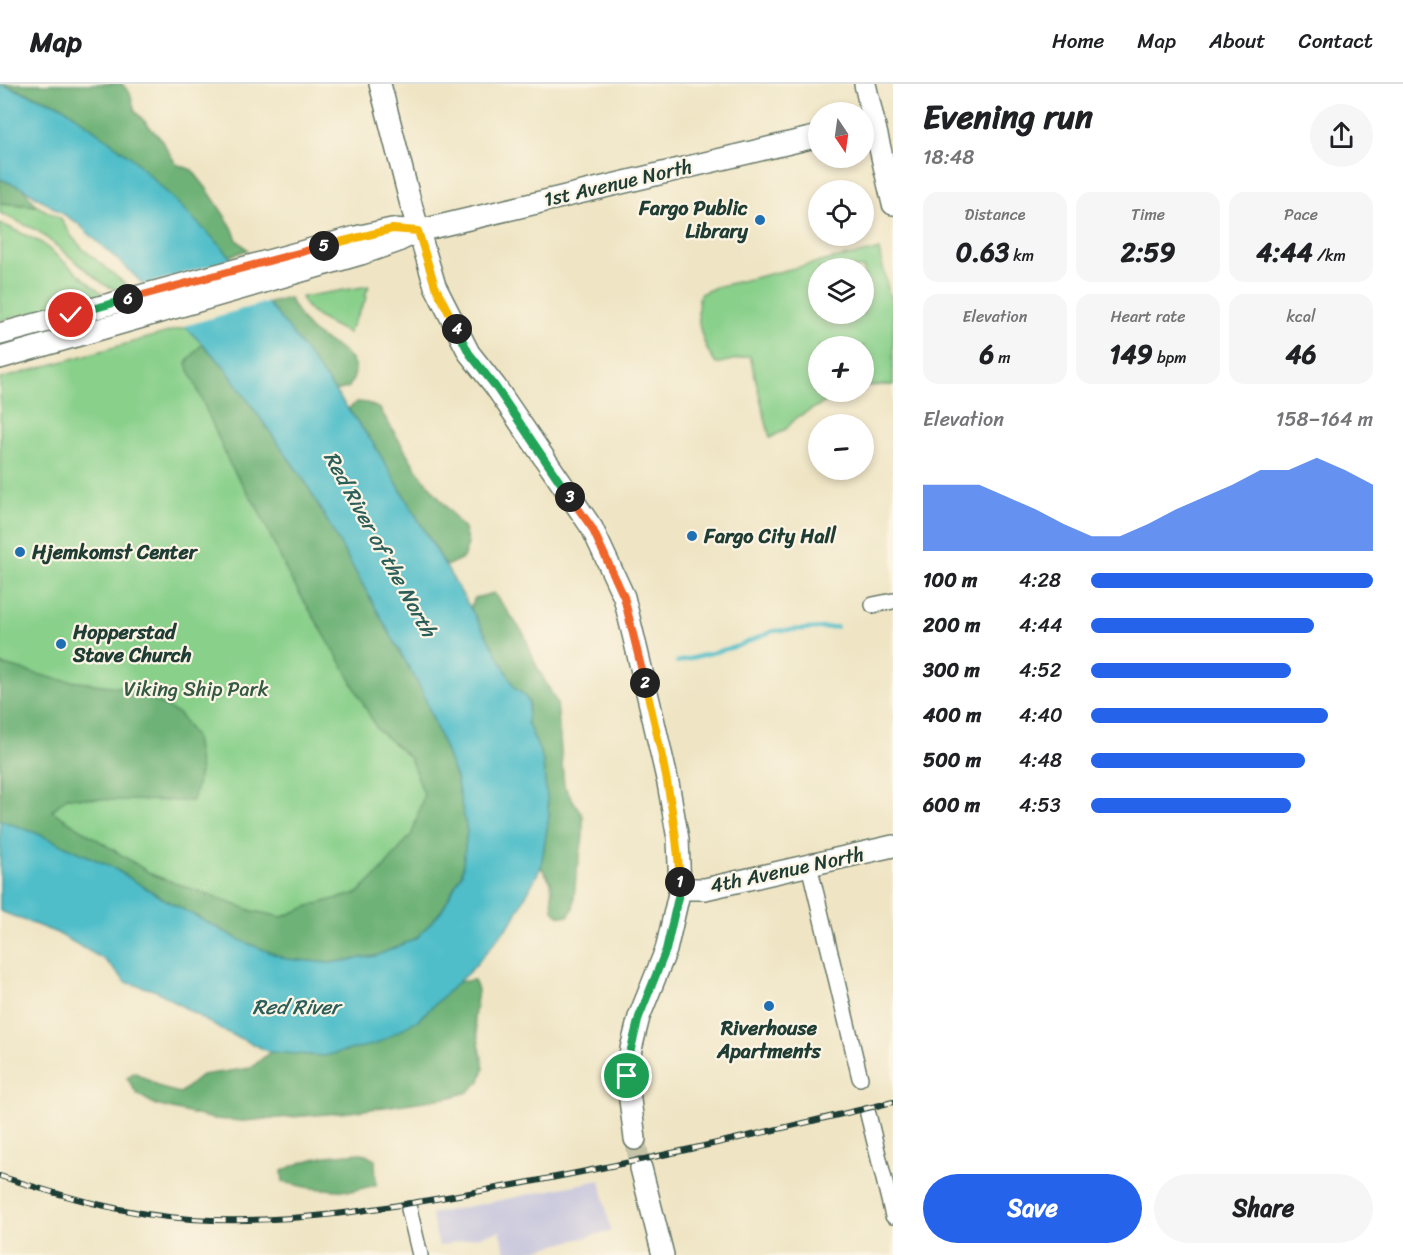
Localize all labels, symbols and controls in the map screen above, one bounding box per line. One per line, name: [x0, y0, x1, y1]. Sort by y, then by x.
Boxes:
text: Map: [30, 17, 82, 66]
text: Home: [1052, 22, 1104, 60]
text: Map: [1137, 22, 1176, 60]
text: About: [1209, 22, 1266, 60]
text: Contact: [1299, 22, 1373, 60]
text: Evening run: [923, 88, 1093, 146]
north arrow: [808, 102, 874, 168]
map controls: [808, 102, 874, 480]
button: share: [1310, 104, 1373, 167]
text: 18:48: [923, 140, 974, 175]
street label: 1st Avenue North: [540, 149, 696, 217]
button: locate: [808, 180, 874, 246]
place label: Fargo Public Library: [638, 191, 749, 249]
text: Distance: [965, 200, 1025, 229]
text: Time: [1131, 200, 1165, 229]
text: Pace: [1284, 200, 1318, 229]
marker: Fargo Public Library: [753, 213, 767, 227]
text: 0.63: [956, 229, 1009, 275]
text: 2:59: [1121, 229, 1175, 275]
text: 4:44: [1256, 229, 1313, 275]
pin: 5: [309, 231, 339, 261]
text: 5: [319, 231, 329, 260]
text: km: [1009, 241, 1034, 270]
text: /km: [1313, 241, 1346, 270]
button: layers: [808, 258, 874, 324]
pin: 6: [113, 284, 143, 314]
text: 6: [123, 284, 133, 313]
pin: [45, 289, 96, 340]
icon: check: [54, 298, 87, 331]
text: Elevation: [963, 302, 1027, 331]
text: Heart rate: [1110, 302, 1186, 331]
text: kcal: [1286, 302, 1316, 331]
pin: 4: [442, 314, 472, 344]
text: 4: [452, 314, 462, 343]
text: 6: [979, 331, 994, 377]
text: 149: [1109, 331, 1153, 377]
text: 46: [1285, 331, 1317, 377]
button: +: [808, 336, 874, 402]
text: m: [994, 343, 1011, 372]
text: bpm: [1153, 343, 1187, 372]
text: Elevation: [923, 402, 1004, 437]
text: 158–164 m: [1276, 402, 1373, 437]
button: −: [808, 414, 874, 480]
water label: Red River of the North: [313, 444, 448, 646]
pin: 3: [555, 482, 585, 512]
text: 3: [566, 482, 574, 511]
place label: Fargo City Hall: [703, 519, 837, 554]
marker: Fargo City Hall: [685, 529, 699, 543]
place label: Hjemkomst Center: [31, 535, 199, 570]
marker: Hjemkomst Center: [13, 545, 27, 559]
text: 100 m: [923, 563, 977, 598]
text: 4:28: [1019, 563, 1061, 598]
text: 200 m: [923, 608, 980, 643]
text: 4:44: [1019, 608, 1063, 643]
place label: Hopperstad Stave Church: [72, 615, 192, 673]
marker: Hopperstad Stave Church: [54, 637, 68, 651]
text: 300 m: [923, 653, 980, 688]
text: 4:52: [1019, 653, 1061, 688]
pin: 2: [630, 668, 660, 698]
text: 2: [640, 668, 650, 697]
park label: Viking Ship Park: [124, 672, 269, 707]
text: 400 m: [923, 698, 981, 733]
text: 4:40: [1019, 698, 1063, 733]
text: 500 m: [923, 743, 981, 778]
text: 4:48: [1019, 743, 1062, 778]
text: 600 m: [923, 788, 980, 823]
text: 4:53: [1019, 788, 1061, 823]
street label: 4th Avenue North: [707, 837, 867, 903]
pin: 1: [665, 867, 695, 897]
text: 1: [677, 867, 683, 896]
water label: Red River: [252, 988, 343, 1026]
marker: Riverhouse Apartments: [762, 999, 776, 1013]
place label: Riverhouse Apartments: [716, 1011, 822, 1069]
pin: [601, 1050, 652, 1101]
icon: arrive: [610, 1059, 643, 1092]
button: Save: [923, 1174, 1142, 1243]
button: Share: [1154, 1174, 1373, 1243]

